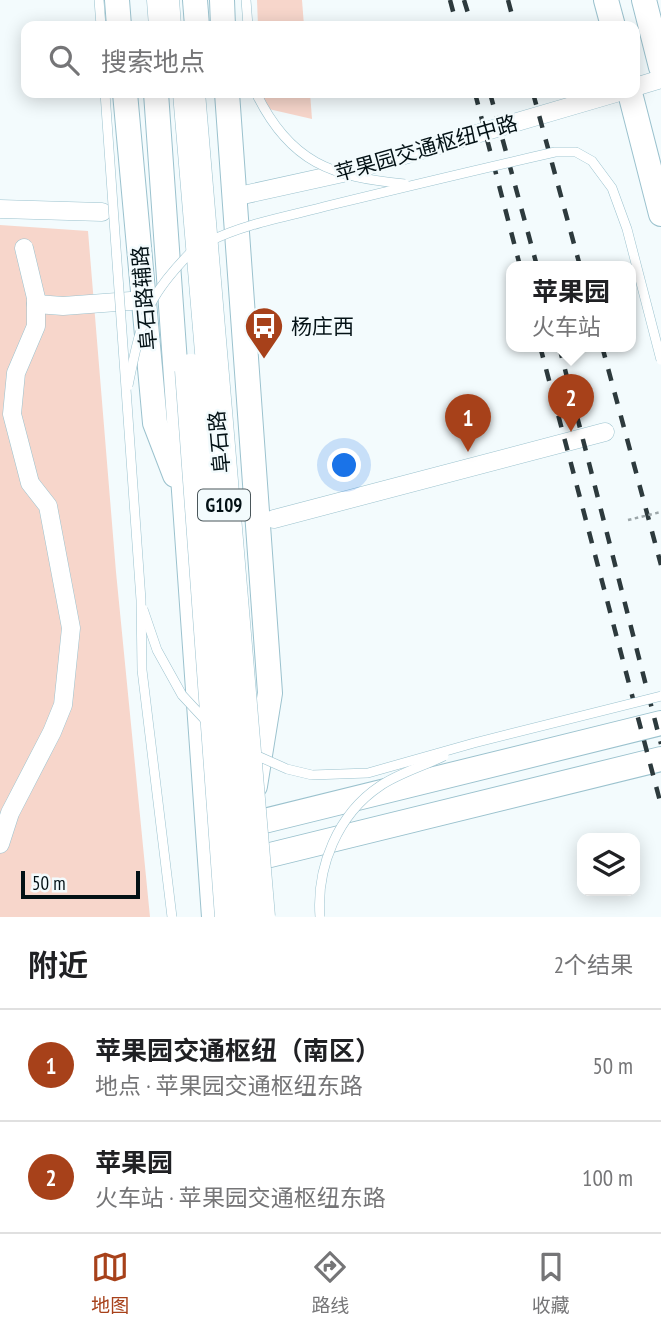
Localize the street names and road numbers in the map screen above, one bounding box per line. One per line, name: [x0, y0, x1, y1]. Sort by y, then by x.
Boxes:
street label: 苹果园交通枢纽中路: [331, 109, 521, 187]
street label: 阜石路辅路: [126, 245, 162, 351]
street label: 阜石路: [203, 409, 235, 475]
road number: G109: [198, 490, 250, 520]

